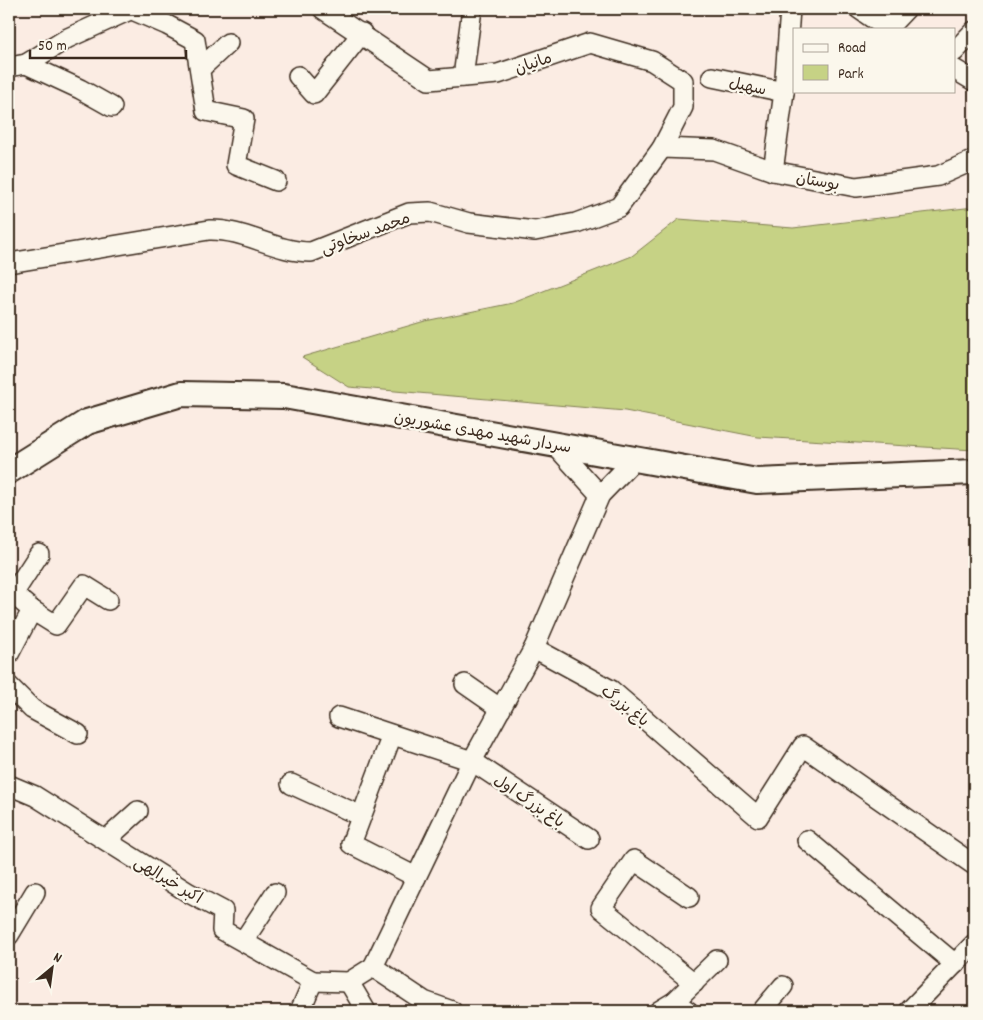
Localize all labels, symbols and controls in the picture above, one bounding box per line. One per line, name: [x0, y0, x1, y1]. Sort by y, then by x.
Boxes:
scale bar: [30, 28, 186, 60]
legend: [793, 28, 956, 92]
text: 50 m: [38, 36, 67, 58]
text: Road: [838, 38, 866, 60]
street label: مانیان: [512, 47, 555, 81]
text: Park: [838, 64, 864, 86]
street label: سهیل: [727, 72, 768, 103]
street label: بوستان: [794, 167, 841, 198]
street label: محمد سخاوتی: [318, 208, 414, 261]
street label: سردار شهید مهدی عشوریون: [392, 407, 573, 460]
street label: باغ بزرگ: [595, 681, 653, 733]
street label: باغ بزرگ اول: [488, 770, 569, 834]
street label: اکبر خیرالهی: [129, 852, 206, 911]
north arrow: [28, 942, 78, 992]
text: N: [49, 948, 65, 969]

